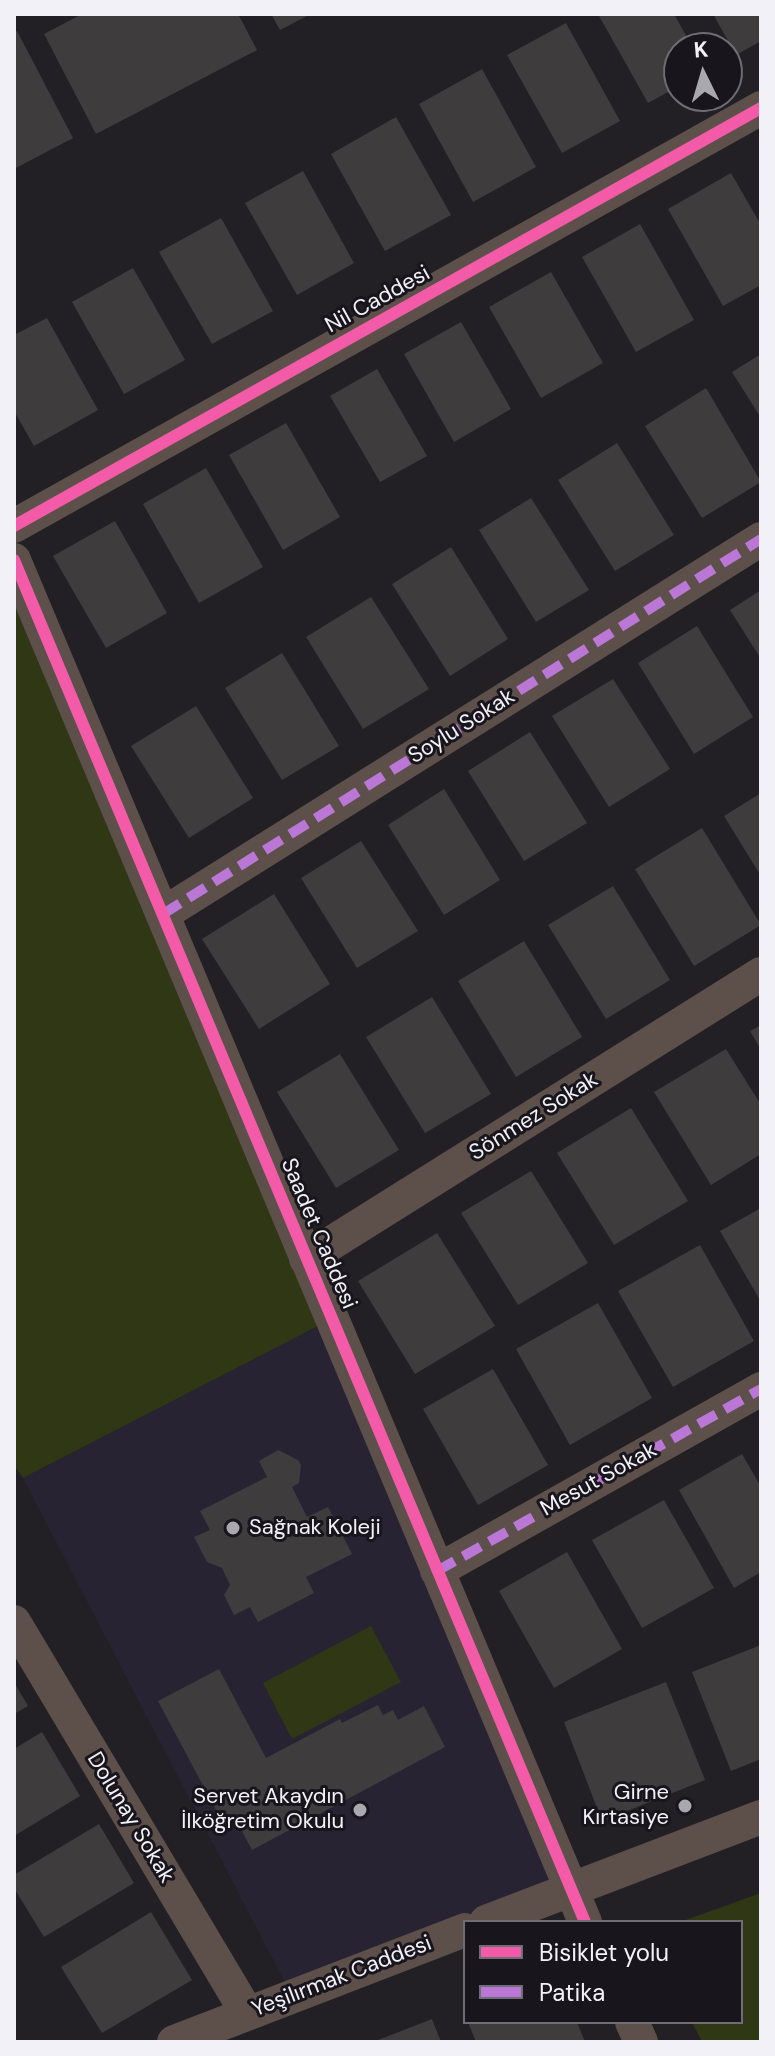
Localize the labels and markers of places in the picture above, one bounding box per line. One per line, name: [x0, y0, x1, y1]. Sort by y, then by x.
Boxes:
place label: Sağnak Koleji: [249, 1515, 381, 1541]
marker: Sağnak Koleji: [224, 1519, 242, 1537]
place label: Girne Kırtasiye: [582, 1780, 669, 1832]
place label: Servet Akaydın İlköğretim Okulu: [181, 1784, 344, 1836]
marker: Girne Kırtasiye: [676, 1797, 694, 1815]
marker: Servet Akaydın İlköğretim Okulu: [351, 1801, 369, 1819]

